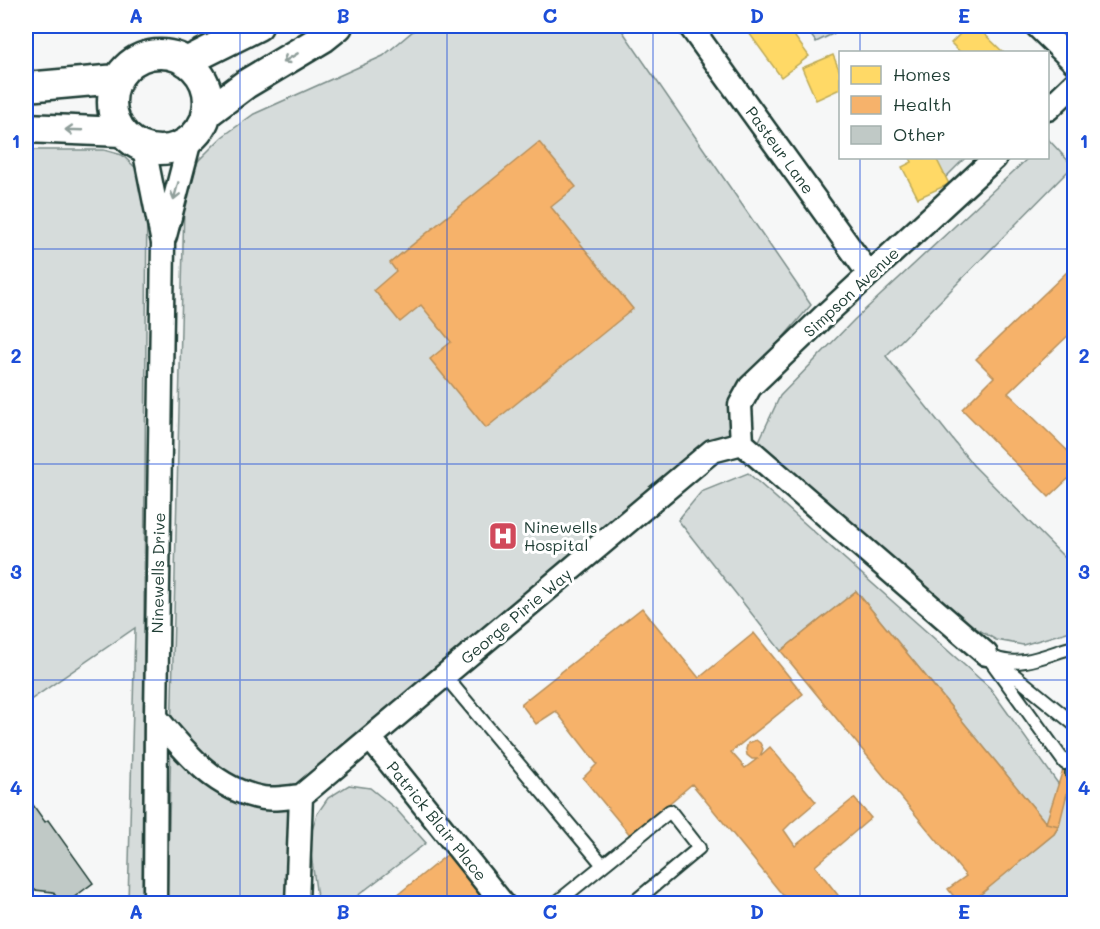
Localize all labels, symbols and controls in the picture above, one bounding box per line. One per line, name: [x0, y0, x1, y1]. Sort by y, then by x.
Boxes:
text: A: [129, 2, 143, 28]
text: B: [336, 2, 350, 28]
text: C: [543, 2, 558, 28]
text: D: [750, 2, 764, 28]
text: E: [958, 2, 970, 28]
legend: [839, 51, 1049, 159]
one-way arrow: [282, 52, 299, 64]
text: Homes: [893, 62, 951, 86]
text: Health: [893, 92, 951, 116]
street label: Pasteur Lane: [741, 102, 819, 198]
text: Other: [893, 122, 946, 146]
one-way arrow: [64, 124, 84, 136]
text: 1: [12, 127, 20, 153]
text: 1: [1080, 127, 1088, 153]
one-way arrow: [170, 182, 182, 201]
street label: Simpson Avenue: [798, 242, 903, 341]
text: 2: [10, 342, 22, 368]
text: 2: [1078, 342, 1090, 368]
street label: Ninewells Drive: [146, 512, 169, 634]
place label: Ninewells Hospital: [524, 516, 598, 555]
hospital icon: Ninewells Hospital: [487, 520, 519, 552]
text: 3: [10, 558, 22, 584]
text: 3: [1078, 558, 1090, 584]
street label: George Pirie Way: [456, 563, 576, 668]
street label: Patrick Blair Place: [383, 757, 492, 885]
text: 4: [10, 774, 23, 800]
text: 4: [1078, 774, 1091, 800]
text: A: [129, 898, 143, 924]
text: B: [336, 898, 350, 924]
text: C: [543, 898, 558, 924]
text: D: [750, 898, 764, 924]
text: E: [958, 898, 970, 924]

